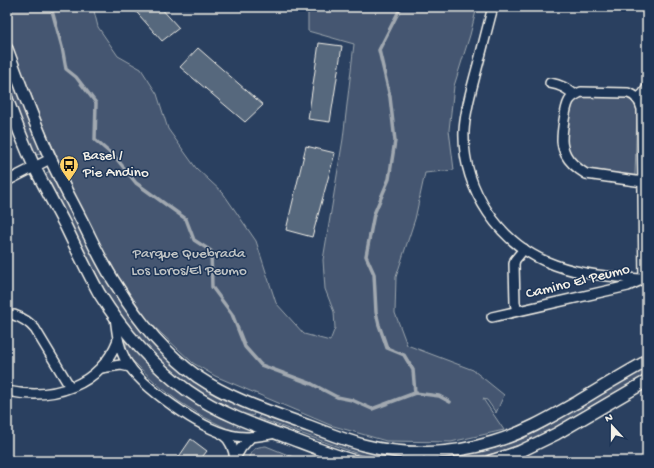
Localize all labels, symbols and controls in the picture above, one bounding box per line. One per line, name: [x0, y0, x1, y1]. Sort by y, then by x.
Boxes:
place label: Basel / Pie Andino: [82, 147, 149, 182]
bus stop icon: Basel / Pie Andino: [58, 154, 80, 182]
park label: Parque Quebrada Los Loros/El Peumo: [131, 245, 247, 280]
street label: Camino El Peumo: [524, 260, 632, 304]
north arrow: [592, 406, 632, 446]
text: N: [604, 412, 615, 425]

